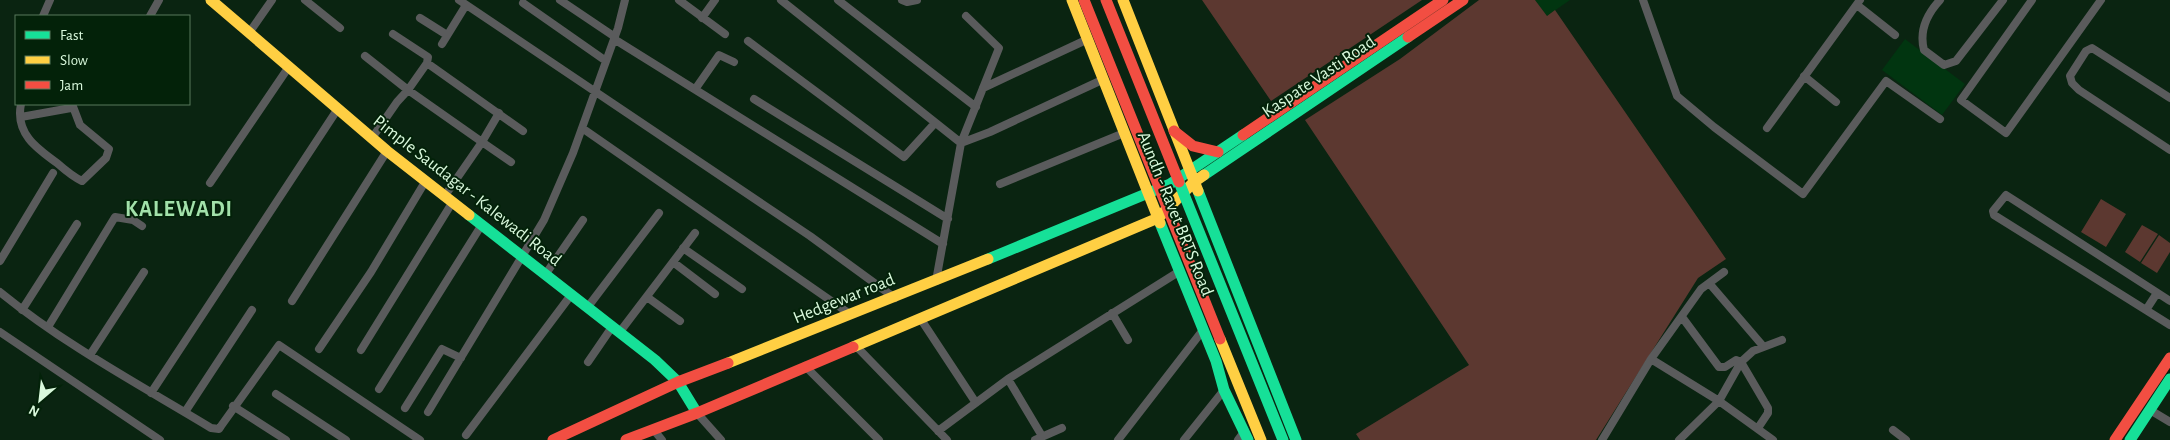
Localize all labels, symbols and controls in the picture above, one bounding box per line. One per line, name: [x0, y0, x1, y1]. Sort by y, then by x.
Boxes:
legend: [15, 15, 190, 105]
text: Fast: [60, 28, 84, 43]
street label: Kaspate Vasti Road: [1259, 33, 1379, 121]
text: Slow: [60, 53, 88, 68]
text: Jam: [60, 78, 83, 93]
street label: Pimple Saudagar - Kalewadi Road: [369, 112, 565, 270]
street label: Aundh - Ravet BRTS Road: [1134, 129, 1216, 299]
district label: KALEWADI: [125, 198, 233, 220]
street label: Hedgewar road: [791, 270, 897, 328]
north arrow: [15, 375, 65, 425]
text: N: [27, 402, 42, 419]

